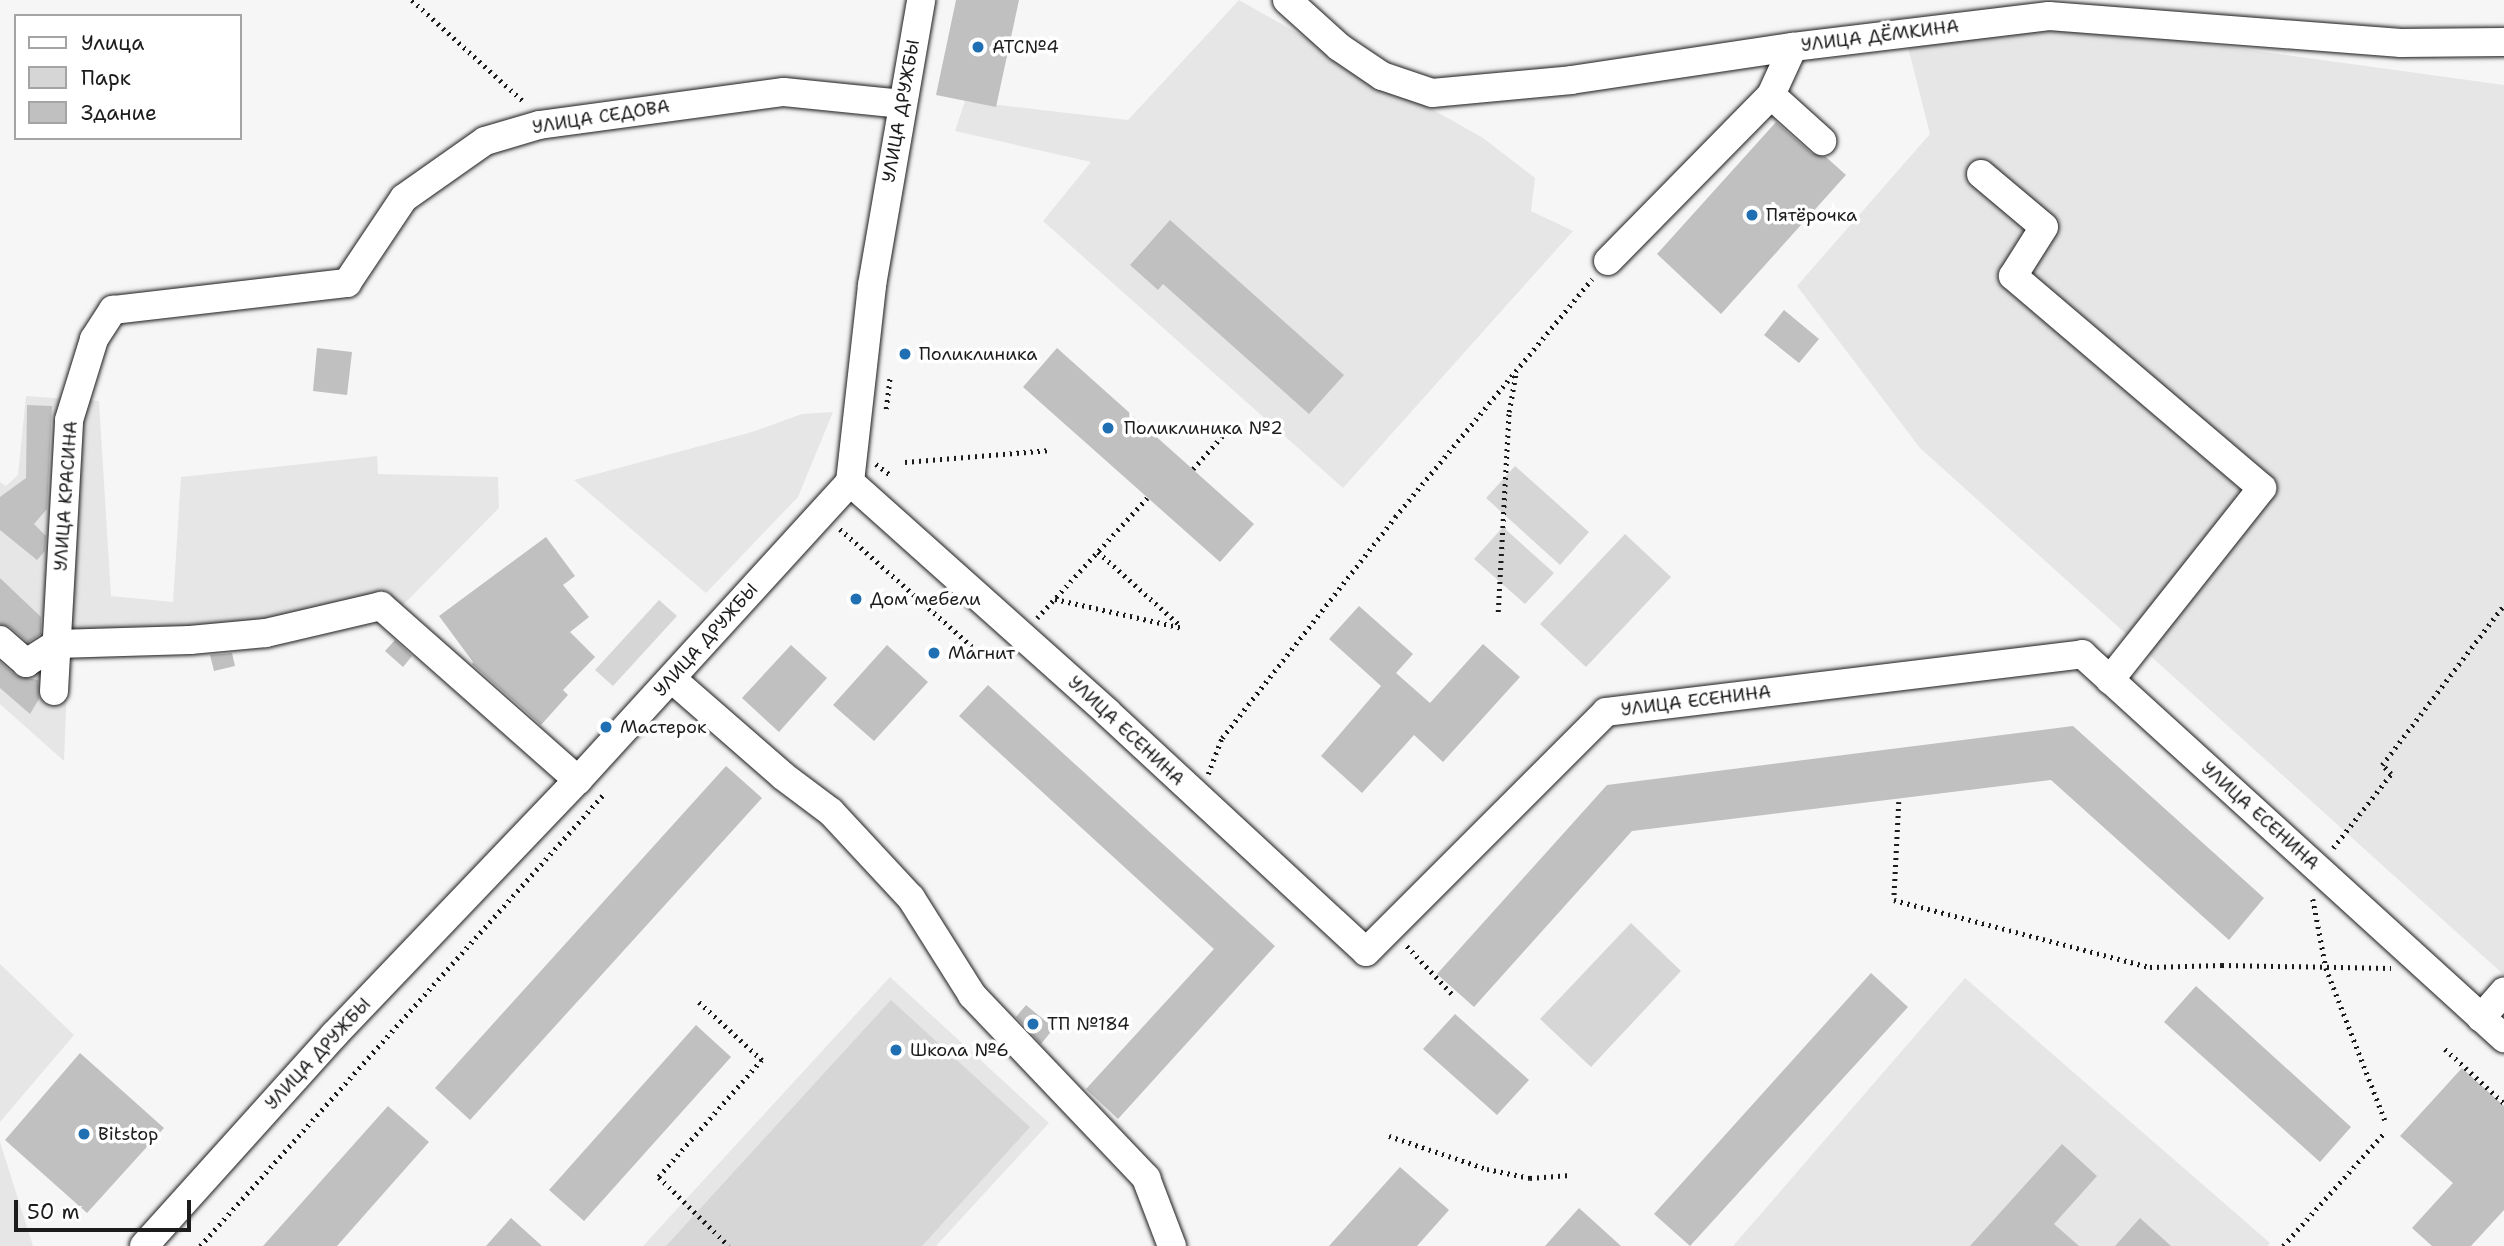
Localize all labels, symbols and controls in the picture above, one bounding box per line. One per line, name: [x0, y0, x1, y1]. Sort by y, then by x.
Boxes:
legend: [14, 14, 242, 140]
street label: УЛИЦА ДЁМКИНА: [1800, 16, 1960, 56]
text: Улица: [81, 29, 144, 57]
place label: АТС№4: [992, 36, 1059, 58]
street label: УЛИЦА ДРУЖБЫ: [878, 38, 924, 184]
marker: АТС№4: [970, 39, 986, 55]
text: Парк: [81, 64, 131, 92]
street label: УЛИЦА СЕДОВА: [531, 95, 671, 139]
text: Здание: [81, 99, 157, 127]
place label: Пятёрочка: [1766, 204, 1857, 226]
marker: Пятёрочка: [1744, 207, 1760, 223]
place label: Поликлиника: [919, 343, 1037, 365]
marker: Поликлиника: [897, 346, 913, 362]
place label: Поликлиника №2: [1124, 417, 1283, 439]
marker: Поликлиника №2: [1098, 418, 1118, 438]
street label: УЛИЦА КРАСИНА: [50, 420, 82, 572]
street label: УЛИЦА ДРУЖБЫ: [650, 579, 762, 701]
place label: Дом мебели: [870, 588, 981, 610]
marker: Дом мебели: [848, 591, 864, 607]
place label: Магнит: [948, 642, 1015, 664]
marker: Магнит: [926, 645, 942, 661]
street label: УЛИЦА ЕСЕНИНА: [1063, 672, 1189, 790]
street label: УЛИЦА ЕСЕНИНА: [1620, 681, 1772, 721]
place label: Мастерок: [620, 716, 707, 738]
marker: Мастерок: [598, 719, 614, 735]
street label: УЛИЦА ЕСЕНИНА: [2197, 757, 2323, 875]
street label: УЛИЦА ДРУЖБЫ: [261, 994, 375, 1114]
place label: ТП №184: [1047, 1013, 1130, 1035]
marker: ТП №184: [1025, 1016, 1041, 1032]
place label: Школа №6: [910, 1039, 1009, 1061]
marker: Школа №6: [888, 1042, 904, 1058]
place label: Bitstop: [98, 1123, 158, 1145]
marker: Bitstop: [76, 1126, 92, 1142]
scale bar: [18, 1186, 194, 1230]
text: 50 m: [27, 1198, 80, 1226]

